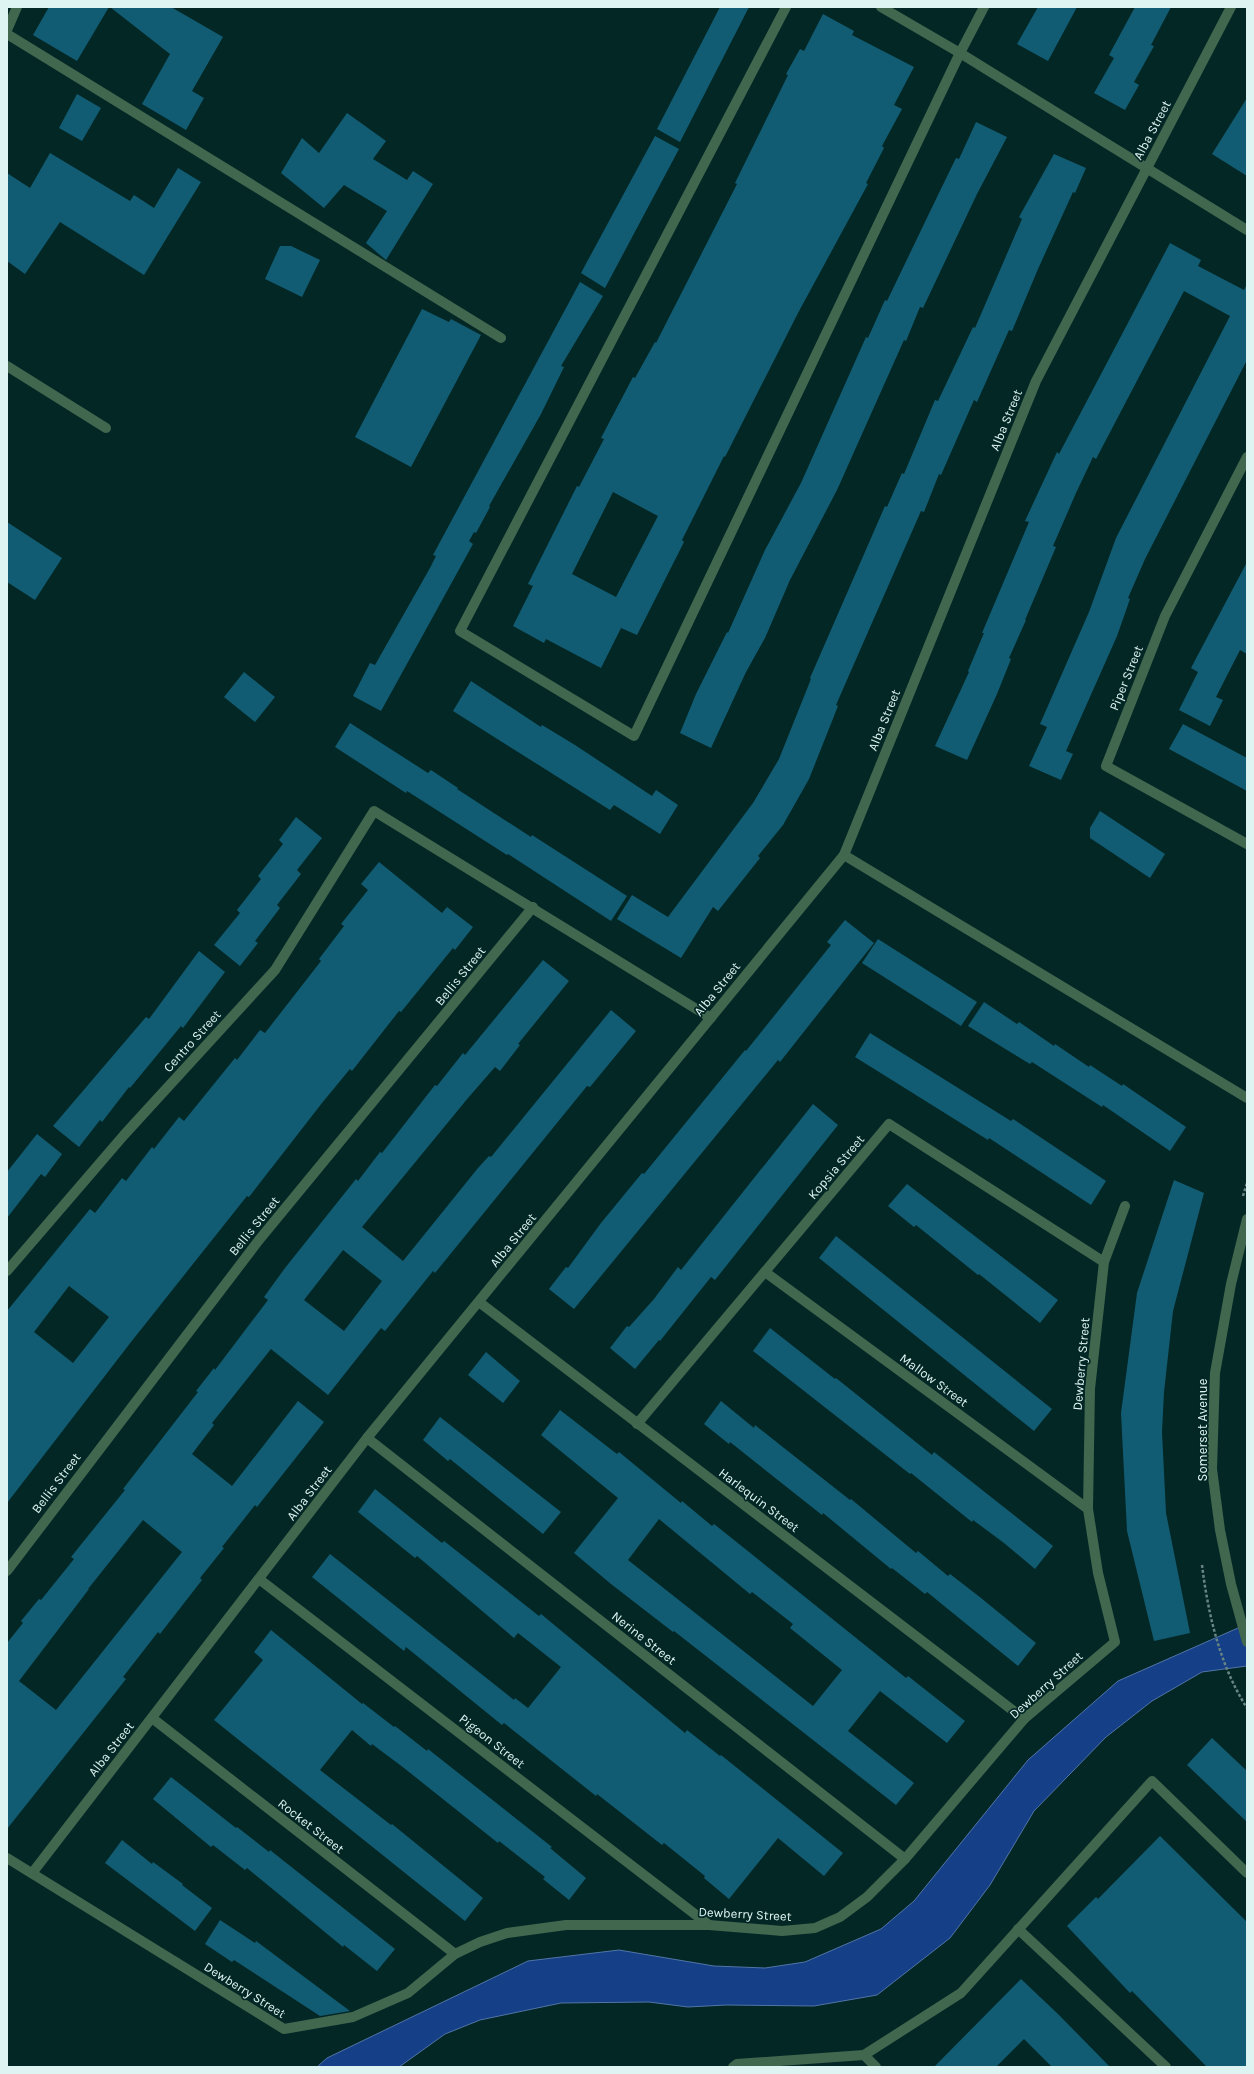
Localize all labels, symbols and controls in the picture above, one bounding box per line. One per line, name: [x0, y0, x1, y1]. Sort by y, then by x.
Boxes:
street label: Alba Street: [1130, 98, 1174, 162]
street label: Alba Street: [987, 387, 1025, 453]
street label: Piper Street: [1106, 643, 1146, 713]
street label: Alba Street: [865, 687, 903, 753]
street label: Bellis Street: [432, 943, 488, 1009]
street label: Alba Street: [691, 959, 743, 1019]
street label: Centro Street: [160, 1007, 224, 1075]
street label: Kopsia Street: [805, 1132, 867, 1202]
street label: Bellis Street: [226, 1193, 282, 1259]
street label: Alba Street: [487, 1210, 539, 1270]
street label: Dewberry Street: [1069, 1317, 1093, 1411]
street label: Mallow Street: [897, 1350, 971, 1410]
street label: Somerset Avenue: [1195, 1378, 1210, 1481]
street label: Bellis Street: [28, 1450, 84, 1516]
street label: Alba Street: [284, 1463, 335, 1523]
street label: Harlequin Street: [715, 1465, 802, 1536]
street label: Nerine Street: [609, 1608, 679, 1668]
street label: Dewberry Street: [1006, 1648, 1086, 1722]
street label: Pigeon Street: [456, 1711, 528, 1771]
street label: Alba Street: [85, 1719, 137, 1779]
street label: Rocket Street: [275, 1796, 347, 1856]
street label: Dewberry Street: [698, 1904, 792, 1924]
street label: Dewberry Street: [201, 1959, 289, 2021]

